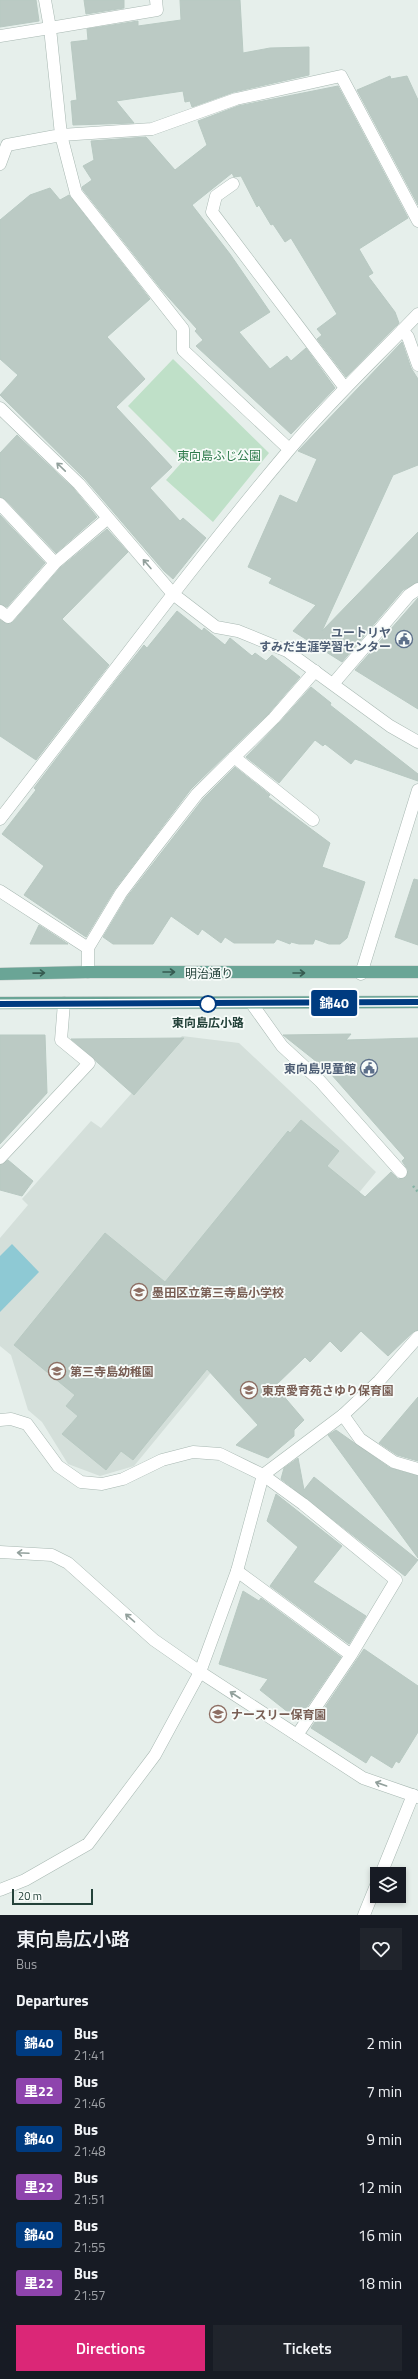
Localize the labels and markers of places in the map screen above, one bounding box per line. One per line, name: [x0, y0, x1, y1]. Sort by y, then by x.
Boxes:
place label: ユートリヤ すみだ生涯学習センター: [259, 623, 391, 656]
public building icon: ユートリヤ すみだ生涯学習センター: [394, 629, 414, 649]
marker: 東向島広小路: [199, 995, 217, 1013]
place label: 東向島広小路: [172, 1013, 244, 1032]
public building icon: 東向島児童館: [359, 1058, 379, 1078]
place label: 東向島児童館: [284, 1059, 356, 1078]
school or university icon: 墨田区立第三寺島小学校: [129, 1282, 149, 1302]
place label: 墨田区立第三寺島小学校: [152, 1283, 284, 1302]
school or university icon: 第三寺島幼稚園: [47, 1361, 67, 1381]
place label: 第三寺島幼稚園: [70, 1362, 154, 1381]
school or university icon: 東京愛育苑さゆり保育園: [239, 1380, 259, 1400]
place label: 東京愛育苑さゆり保育園: [262, 1381, 394, 1400]
school or university icon: ナースリー保育園: [208, 1704, 228, 1724]
place label: ナースリー保育園: [231, 1705, 326, 1724]

